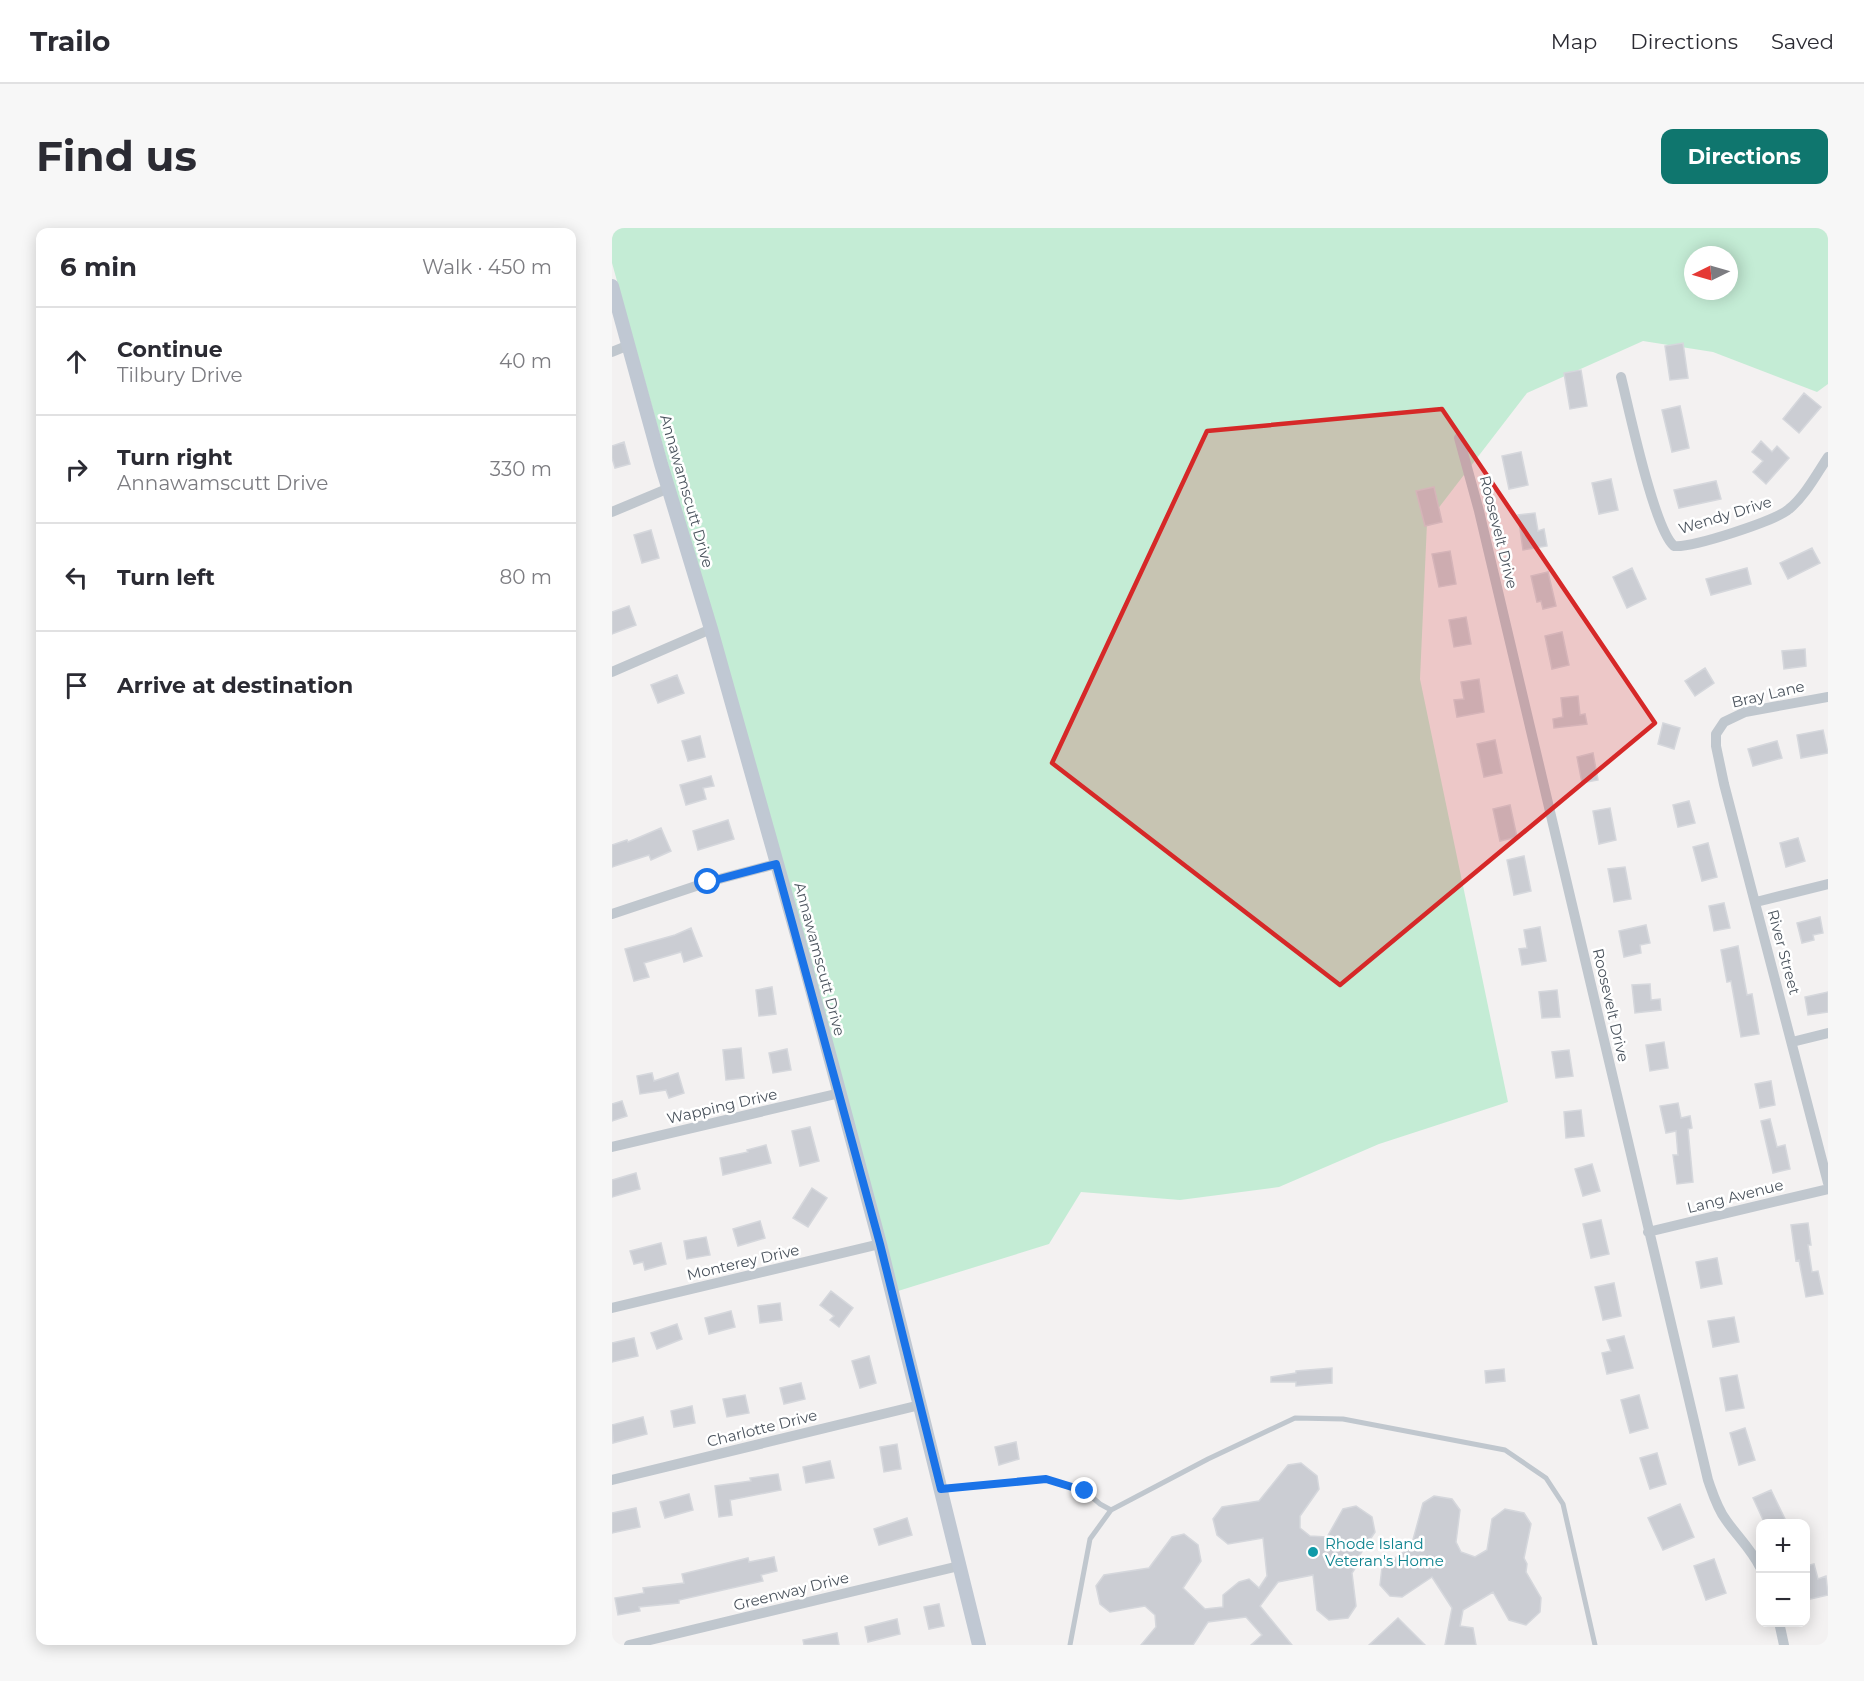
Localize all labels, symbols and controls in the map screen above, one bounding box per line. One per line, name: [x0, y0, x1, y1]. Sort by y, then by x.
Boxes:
text: Trailo: [30, 24, 110, 58]
text: Map: [1551, 29, 1597, 54]
text: Directions: [1630, 29, 1738, 54]
text: Saved: [1771, 29, 1834, 54]
button: Directions: [1661, 129, 1828, 184]
text: Find us: [36, 130, 197, 182]
north arrow: [1684, 246, 1738, 300]
text: 6 min: [60, 251, 137, 283]
text: Walk · 450 m: [422, 255, 552, 279]
text: Continue: [117, 336, 223, 363]
icon: ahead: [60, 345, 93, 378]
text: 40 m: [499, 349, 552, 373]
text: Tilbury Drive: [117, 363, 243, 387]
street label: Annawamscutt Drive: [656, 412, 718, 570]
text: Turn right: [117, 444, 232, 471]
icon: right: [60, 453, 93, 486]
text: 330 m: [490, 457, 552, 481]
text: Annawamscutt Drive: [117, 471, 328, 495]
street label: Roosevelt Drive: [1476, 473, 1522, 591]
street label: Wendy Drive: [1676, 492, 1774, 538]
icon: left: [60, 561, 93, 594]
text: Turn left: [117, 564, 215, 591]
text: 80 m: [500, 565, 552, 589]
icon: arrive: [60, 669, 93, 702]
text: Arrive at destination: [117, 672, 353, 699]
street label: Bray Lane: [1730, 676, 1806, 712]
route start: [694, 868, 720, 894]
street label: Annawamscutt Drive: [790, 880, 850, 1038]
street label: River Street: [1764, 907, 1804, 997]
street label: Roosevelt Drive: [1589, 946, 1633, 1064]
street label: Wapping Drive: [665, 1084, 779, 1128]
street label: Lang Avenue: [1685, 1175, 1785, 1217]
street label: Monterey Drive: [685, 1240, 801, 1284]
street label: Charlotte Drive: [705, 1405, 819, 1451]
route end: [1071, 1477, 1097, 1503]
map controls: [1756, 1519, 1810, 1627]
button: +: [1756, 1519, 1810, 1573]
place label: Rhode Island Veteran's Home: [1325, 1534, 1444, 1570]
marker: Rhode Island Veteran's Home: [1306, 1545, 1320, 1559]
street label: Greenway Drive: [731, 1567, 851, 1615]
button: −: [1756, 1573, 1810, 1627]

